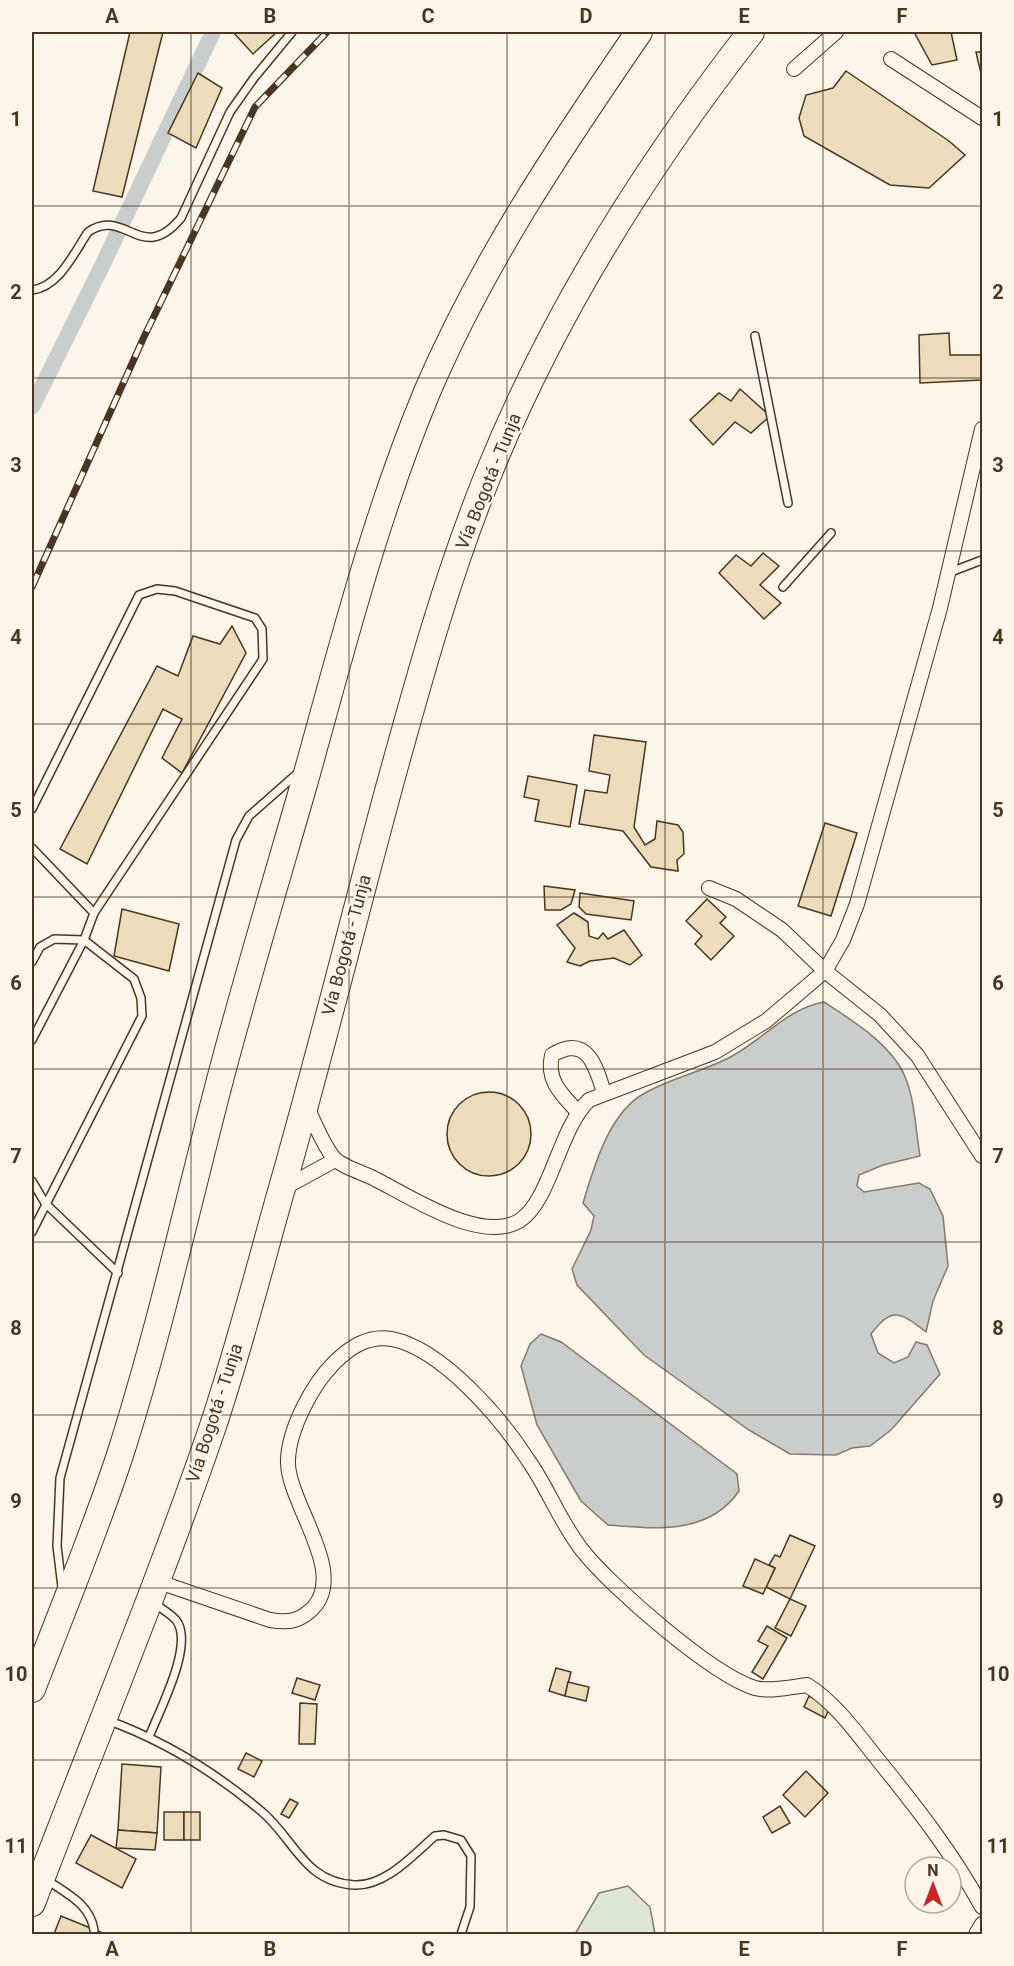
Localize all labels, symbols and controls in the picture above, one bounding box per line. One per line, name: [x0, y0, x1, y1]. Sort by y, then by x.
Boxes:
text: A: [105, 4, 119, 28]
text: B: [264, 4, 276, 28]
text: C: [421, 4, 435, 28]
text: D: [580, 4, 593, 28]
text: E: [738, 4, 750, 28]
text: F: [897, 4, 908, 28]
text: 1: [10, 107, 22, 131]
text: 1: [992, 107, 1004, 131]
text: 2: [10, 280, 22, 304]
text: 2: [992, 280, 1004, 304]
street label: Vía Bogotá - Tunja: [451, 410, 525, 552]
text: 3: [10, 453, 22, 477]
text: 3: [992, 453, 1004, 477]
text: 4: [10, 625, 22, 649]
text: 4: [992, 625, 1004, 649]
text: 5: [10, 798, 22, 822]
text: 5: [992, 798, 1004, 822]
street label: Vía Bogotá - Tunja: [317, 872, 375, 1018]
text: 6: [10, 971, 22, 995]
text: 6: [992, 971, 1004, 995]
text: 7: [10, 1144, 22, 1168]
text: 7: [992, 1144, 1004, 1168]
text: 8: [10, 1316, 22, 1340]
text: 8: [992, 1316, 1004, 1340]
street label: Vía Bogotá - Tunja: [182, 1341, 246, 1485]
text: 9: [10, 1489, 22, 1513]
text: 9: [992, 1489, 1004, 1513]
text: 10: [5, 1662, 27, 1686]
text: 10: [987, 1662, 1009, 1686]
text: 11: [5, 1834, 27, 1858]
text: 11: [987, 1834, 1009, 1858]
north arrow: [903, 1855, 963, 1915]
text: N: [927, 1861, 939, 1880]
text: A: [105, 1937, 119, 1961]
text: B: [264, 1937, 276, 1961]
text: C: [421, 1937, 435, 1961]
text: D: [580, 1937, 593, 1961]
text: E: [738, 1937, 750, 1961]
text: F: [897, 1937, 908, 1961]

